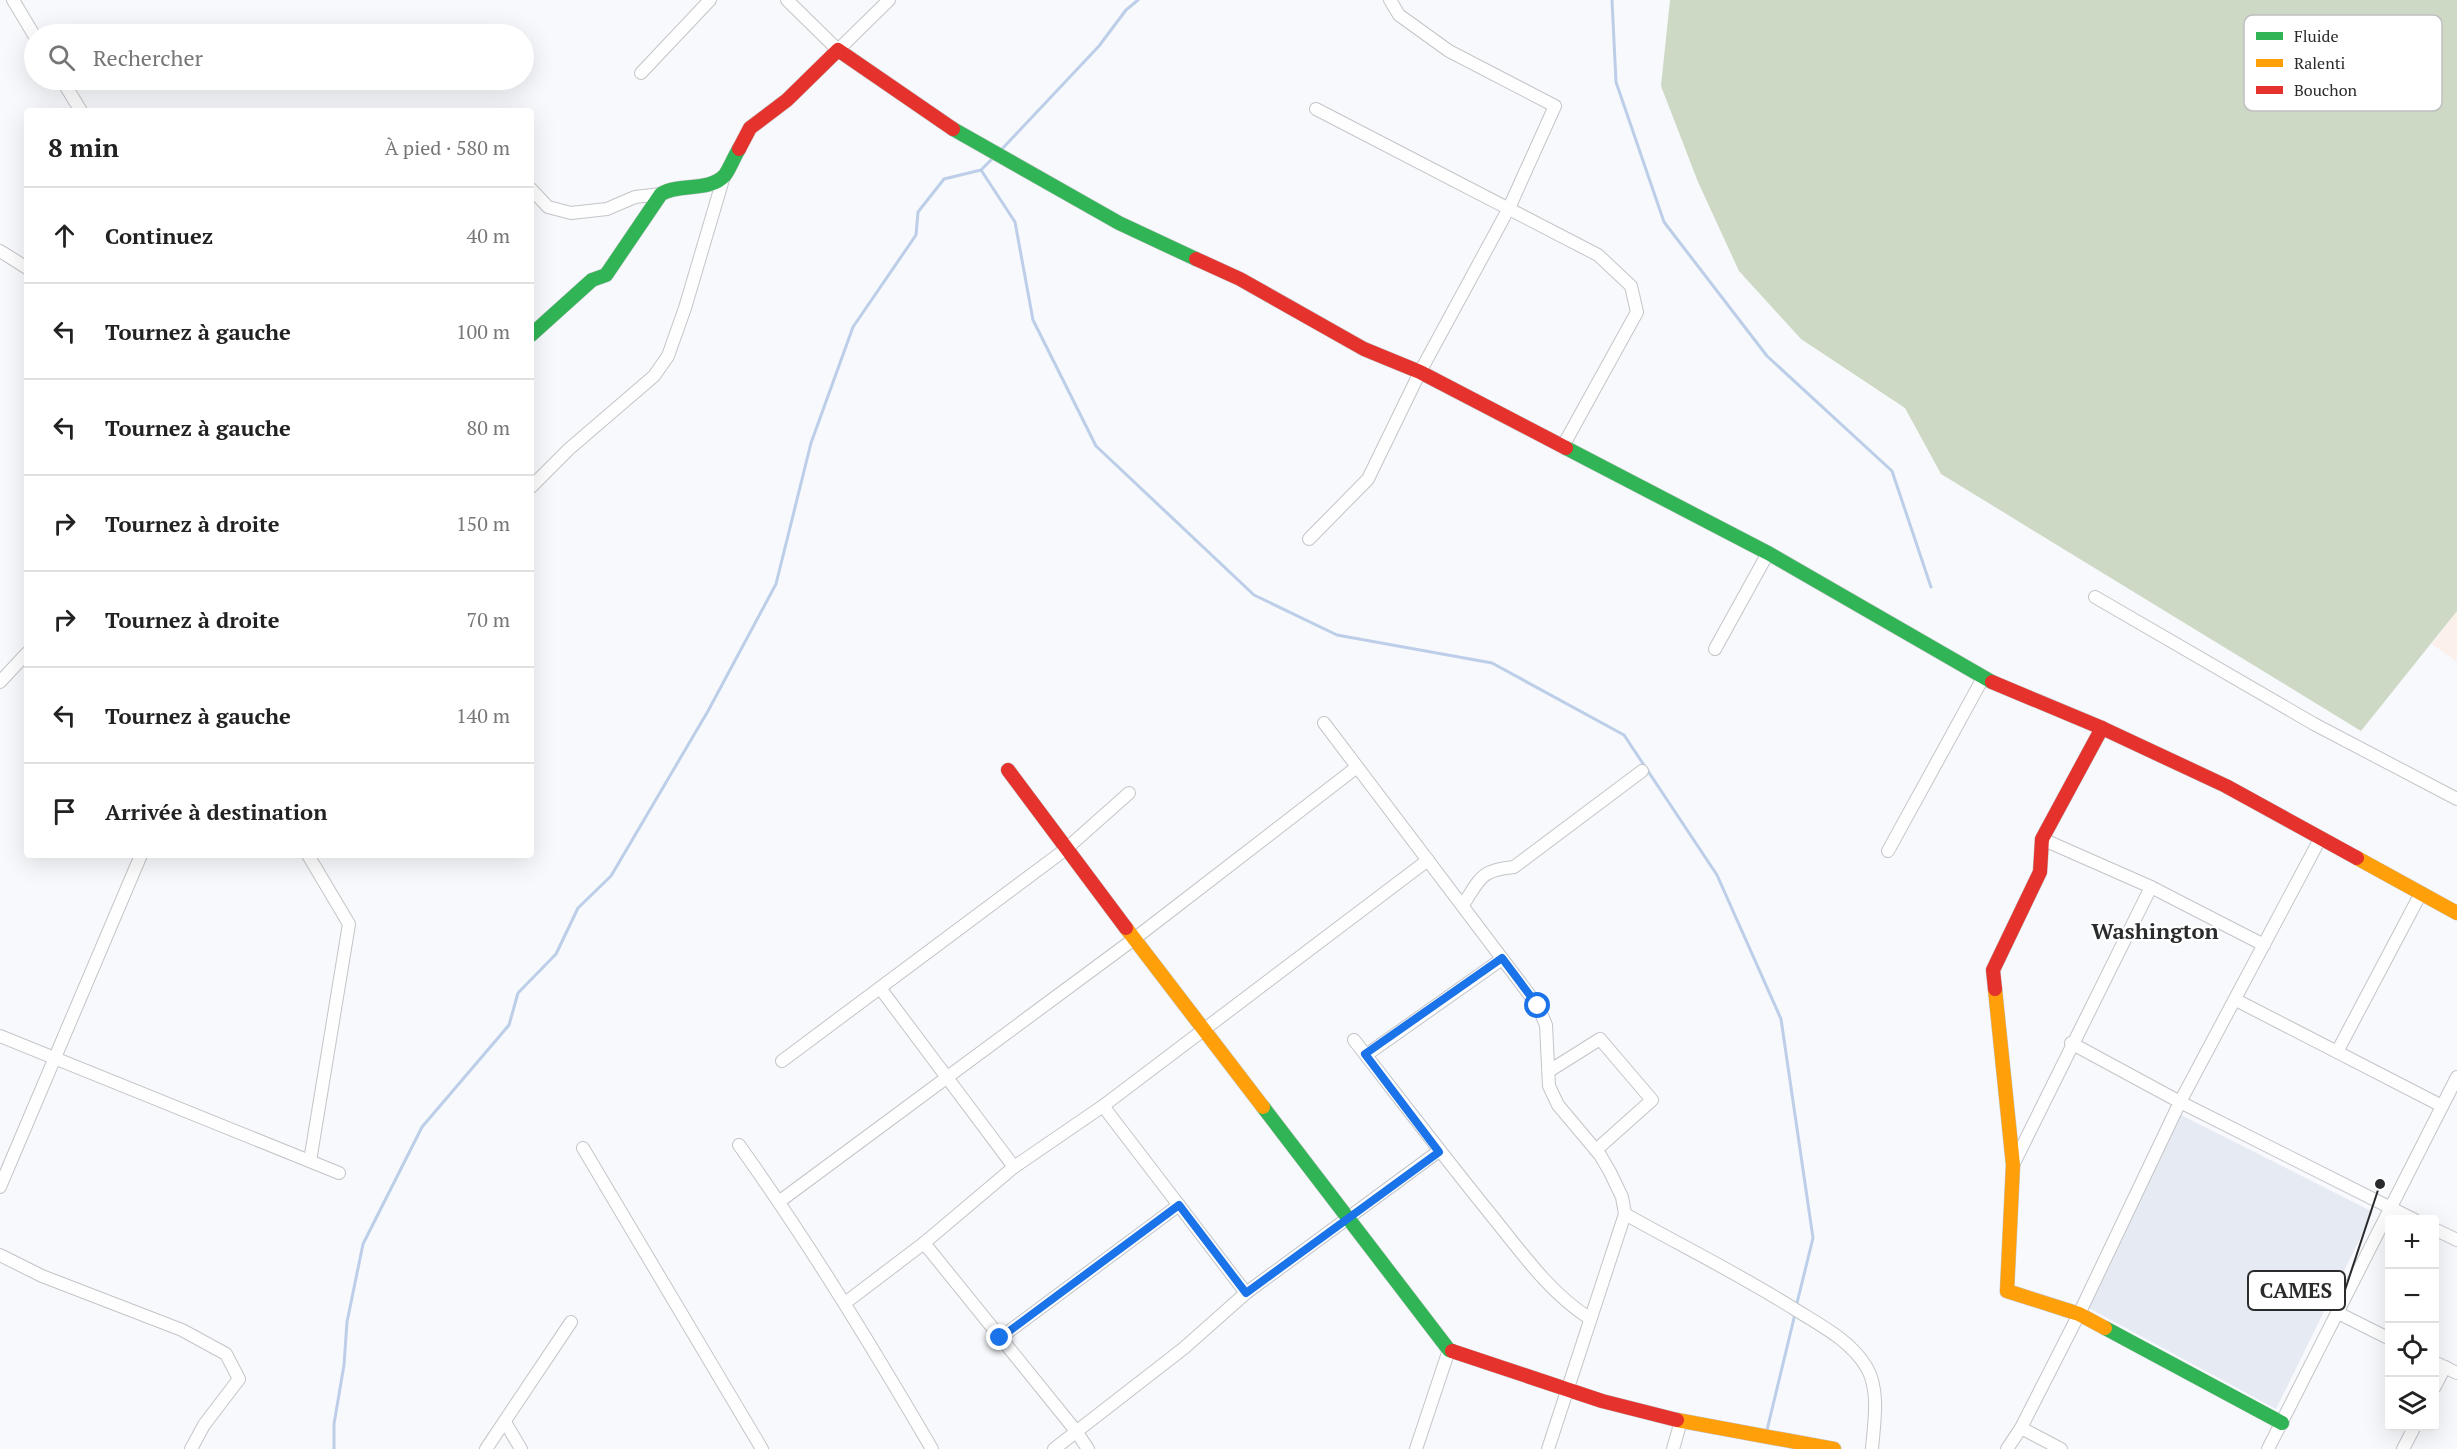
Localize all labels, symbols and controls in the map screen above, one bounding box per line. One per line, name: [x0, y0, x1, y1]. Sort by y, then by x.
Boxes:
legend: [2244, 15, 2442, 111]
search box: [24, 24, 534, 90]
text: Fluide: [2294, 25, 2338, 47]
icon: search: [45, 41, 78, 74]
text: Rechercher: [93, 43, 203, 72]
text: Ralenti: [2294, 52, 2346, 74]
text: Bouchon: [2294, 79, 2358, 101]
text: 8 min: [48, 130, 119, 164]
text: À pied · 580 m: [385, 134, 510, 161]
icon: ahead: [48, 219, 81, 252]
text: Continuez: [105, 221, 213, 250]
text: 40 m: [467, 222, 510, 249]
icon: left: [48, 315, 81, 348]
text: Tournez à gauche: [105, 317, 291, 346]
text: 100 m: [456, 318, 510, 345]
icon: left: [48, 411, 81, 444]
text: Tournez à gauche: [105, 413, 291, 442]
text: 80 m: [467, 414, 510, 441]
icon: right: [48, 507, 81, 540]
text: Tournez à droite: [105, 509, 280, 538]
text: 150 m: [456, 510, 510, 537]
icon: right: [48, 603, 81, 636]
text: Tournez à droite: [105, 605, 280, 634]
text: 70 m: [467, 606, 510, 633]
icon: left: [48, 699, 81, 732]
text: Tournez à gauche: [105, 701, 291, 730]
text: 140 m: [456, 702, 510, 729]
icon: arrive: [48, 795, 81, 828]
text: Arrivée à destination: [105, 797, 327, 826]
district label: Washington: [2091, 916, 2219, 945]
route start: [1524, 992, 1550, 1018]
map controls: [2385, 1215, 2439, 1431]
button: +: [2385, 1215, 2439, 1269]
button: −: [2385, 1269, 2439, 1323]
callout: CAMES: [2248, 1271, 2345, 1310]
text: CAMES: [2260, 1276, 2332, 1304]
button: locate: [2385, 1323, 2439, 1377]
route end: [986, 1324, 1012, 1350]
button: layers: [2385, 1377, 2439, 1431]

